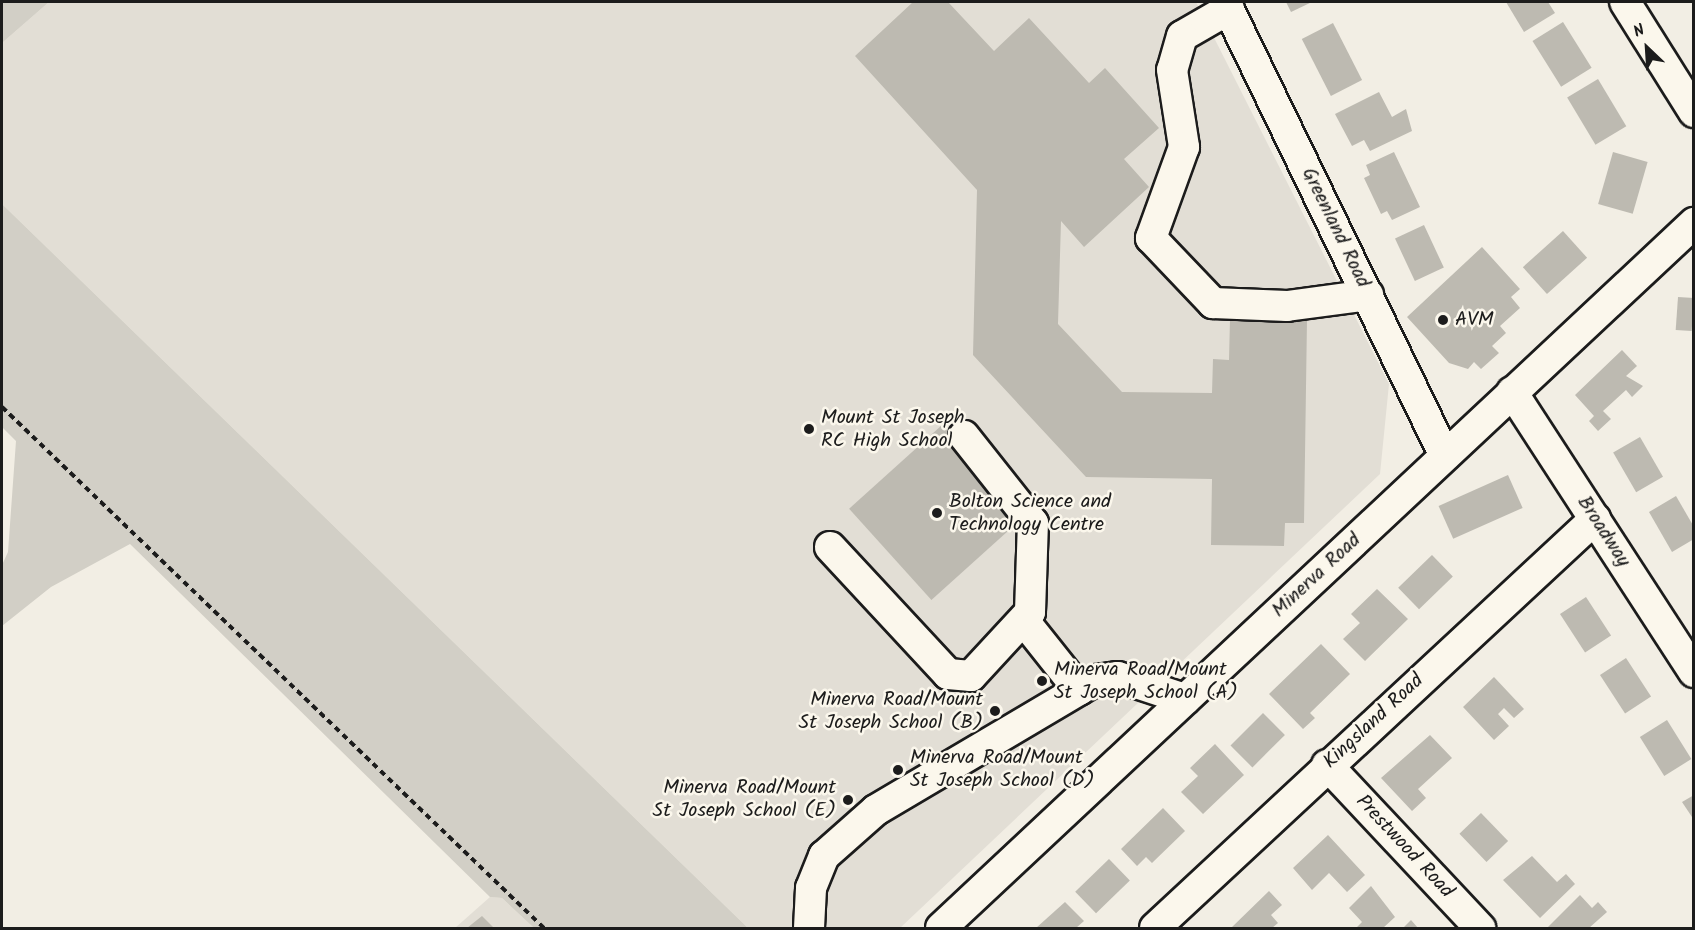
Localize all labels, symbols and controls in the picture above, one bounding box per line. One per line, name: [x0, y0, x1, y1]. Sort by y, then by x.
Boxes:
north arrow: [1617, 18, 1677, 78]
text: N: [1629, 18, 1649, 45]
street label: Greenland Road: [1296, 164, 1374, 292]
place label: AVM: [1455, 308, 1494, 332]
marker: AVM: [1436, 313, 1450, 327]
place label: Mount St Joseph RC High School: [821, 406, 964, 453]
marker: Mount St Joseph RC High School: [802, 422, 816, 436]
place label: Bolton Science and Technology Centre: [949, 490, 1111, 537]
street label: Broadway: [1571, 492, 1635, 572]
marker: Bolton Science and Technology Centre: [930, 506, 944, 520]
street label: Minerva Road: [1268, 529, 1366, 623]
place label: Minerva Road/Mount St Joseph School (A): [1054, 658, 1238, 705]
street label: Kingsland Road: [1319, 669, 1429, 775]
marker: Minerva Road/Mount St Joseph School (A): [1035, 674, 1049, 688]
place label: Minerva Road/Mount St Joseph School (B): [799, 688, 983, 735]
marker: Minerva Road/Mount St Joseph School (B): [988, 704, 1002, 718]
place label: Minerva Road/Mount St Joseph School (D): [910, 746, 1095, 793]
marker: Minerva Road/Mount St Joseph School (D): [891, 763, 905, 777]
place label: Minerva Road/Mount St Joseph School (E): [653, 777, 836, 824]
street label: Prestwood Road: [1350, 790, 1458, 904]
marker: Minerva Road/Mount St Joseph School (E): [841, 793, 855, 807]

